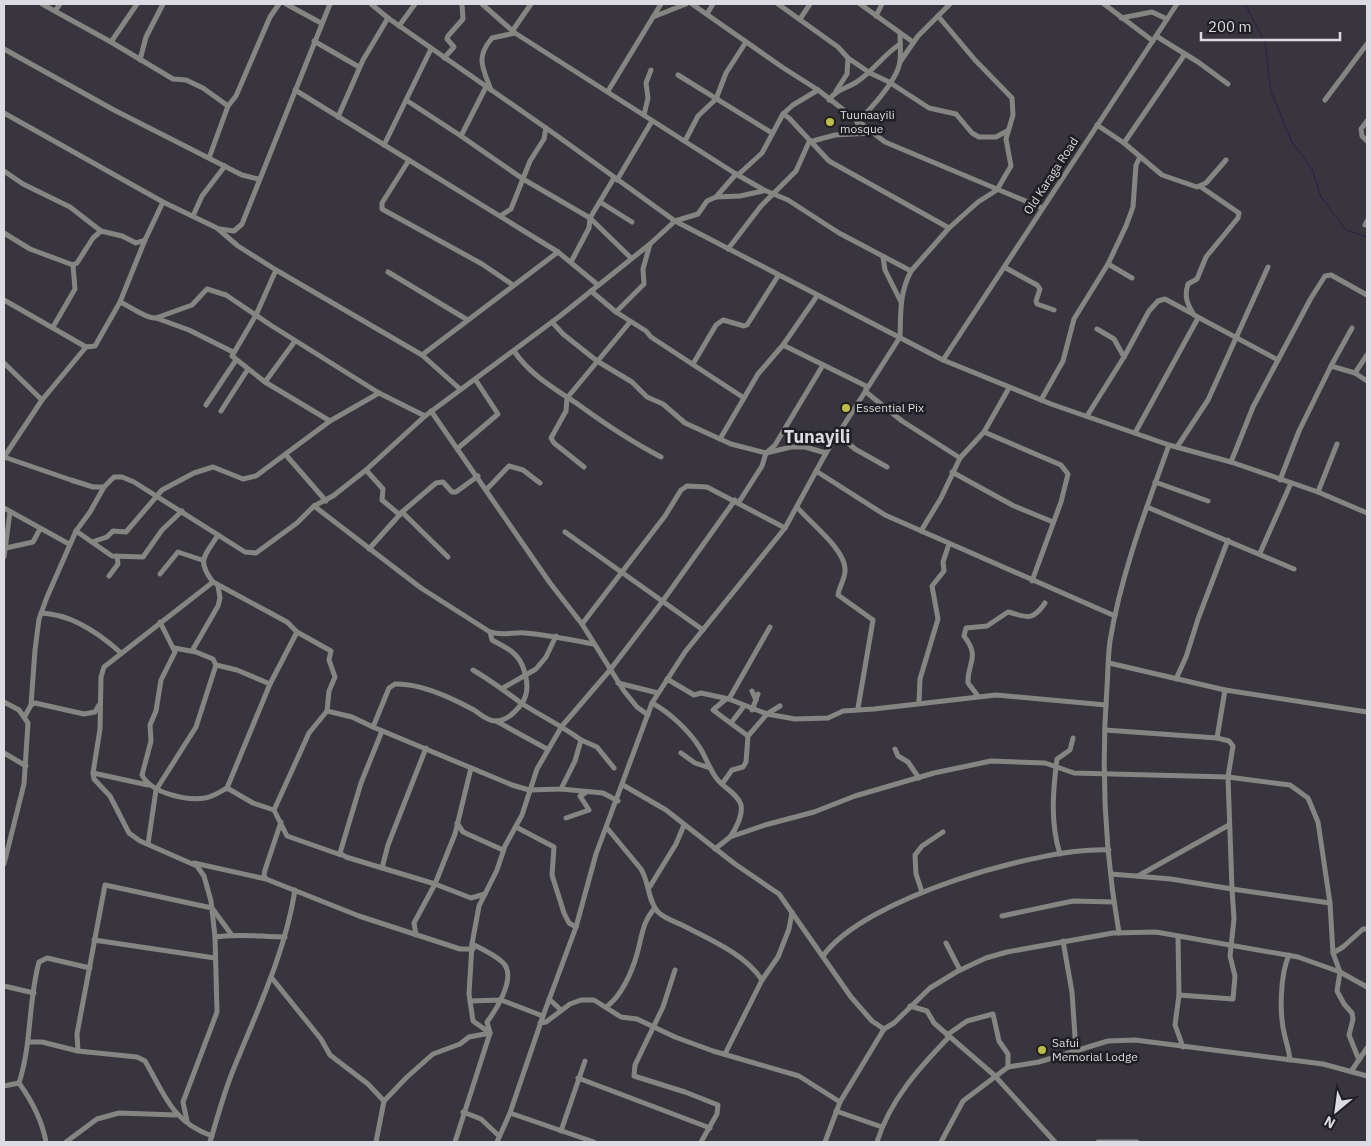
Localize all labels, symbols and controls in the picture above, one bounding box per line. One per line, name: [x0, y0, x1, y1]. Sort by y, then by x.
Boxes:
scale bar: [1201, 10, 1340, 42]
text: 200 m: [1208, 17, 1252, 36]
place label: Tuunaayili mosque: [840, 107, 895, 136]
marker: Tuunaayili mosque: [824, 116, 836, 128]
street label: Old Karaga Road: [1020, 134, 1081, 217]
place label: Essential Pix: [856, 400, 924, 415]
marker: Essential Pix: [840, 402, 852, 414]
district label: Tunayili: [784, 425, 850, 448]
place label: Safui Memorial Lodge: [1052, 1035, 1138, 1064]
marker: Safui Memorial Lodge: [1036, 1044, 1048, 1056]
north arrow: [1311, 1086, 1361, 1136]
text: N: [1321, 1112, 1338, 1133]

